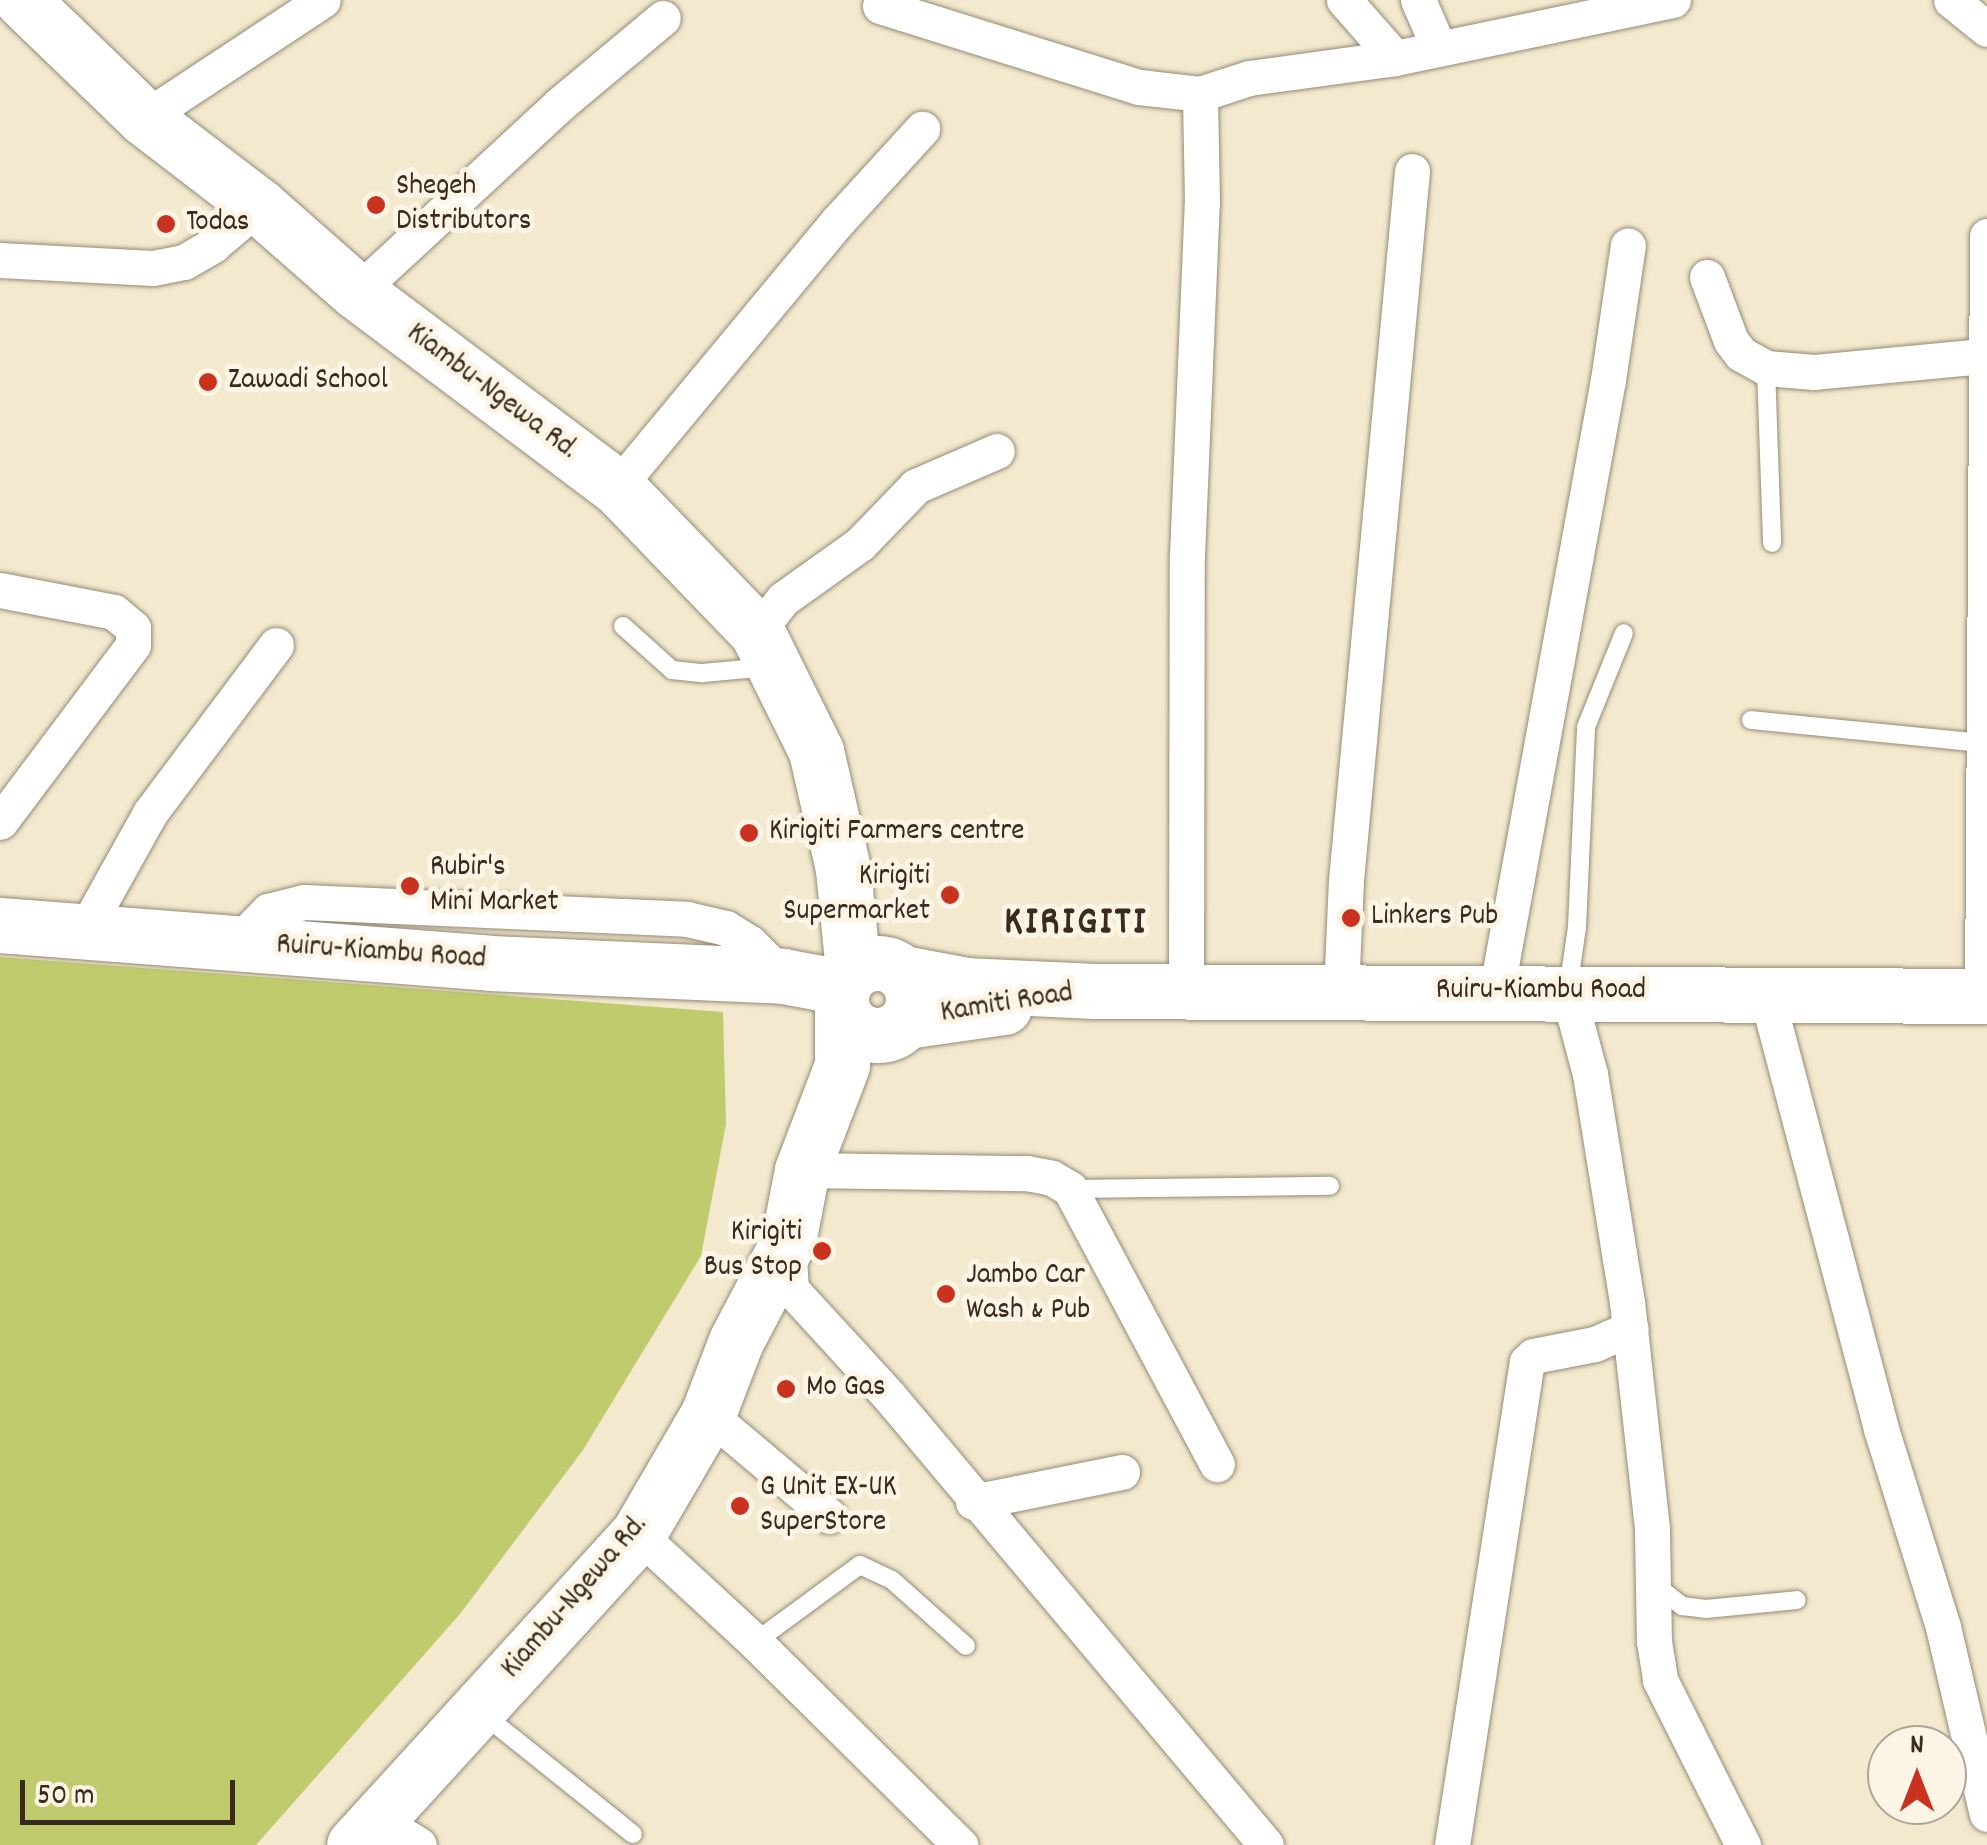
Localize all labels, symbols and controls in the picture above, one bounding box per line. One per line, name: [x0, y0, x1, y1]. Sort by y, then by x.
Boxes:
place label: Shegeh Distributors: [396, 170, 531, 240]
marker: Shegeh Distributors: [365, 194, 387, 216]
place label: Todas: [186, 206, 249, 242]
marker: Todas: [155, 213, 177, 235]
street label: Kiambu-Ngewa Rd.: [398, 317, 584, 469]
place label: Zawadi School: [228, 364, 388, 400]
marker: Zawadi School: [197, 371, 219, 393]
place label: Kirigiti Farmers centre: [769, 815, 1025, 851]
marker: Kirigiti Farmers centre: [738, 822, 760, 844]
place label: Rubir's Mini Market: [430, 851, 559, 922]
place label: Kirigiti Supermarket: [783, 860, 930, 930]
marker: Rubir's Mini Market: [399, 875, 421, 897]
marker: Kirigiti Supermarket: [939, 884, 961, 906]
place label: Linkers Pub: [1371, 900, 1498, 936]
district label: KIRIGITI: [1004, 901, 1148, 949]
marker: Linkers Pub: [1340, 907, 1362, 929]
street label: Ruiru-Kiambu Road: [275, 929, 487, 979]
street label: Ruiru-Kiambu Road: [1436, 974, 1646, 1010]
street label: Kamiti Road: [938, 977, 1076, 1033]
place label: Kirigiti Bus Stop: [704, 1216, 802, 1286]
marker: Kirigiti Bus Stop: [811, 1240, 833, 1262]
place label: Jambo Car Wash & Pub: [966, 1259, 1090, 1330]
marker: Jambo Car Wash & Pub: [935, 1283, 957, 1305]
place label: Mo Gas: [806, 1371, 886, 1407]
marker: Mo Gas: [775, 1378, 797, 1400]
place label: G Unit EX-UK SuperStore: [760, 1471, 897, 1542]
marker: G Unit EX-UK SuperStore: [729, 1495, 751, 1517]
street label: Kiambu-Ngewa Rd.: [495, 1509, 657, 1687]
north arrow: [1867, 1725, 1967, 1825]
text: N: [1910, 1727, 1924, 1767]
scale bar: [25, 1760, 240, 1822]
text: 50 m: [37, 1776, 95, 1819]

